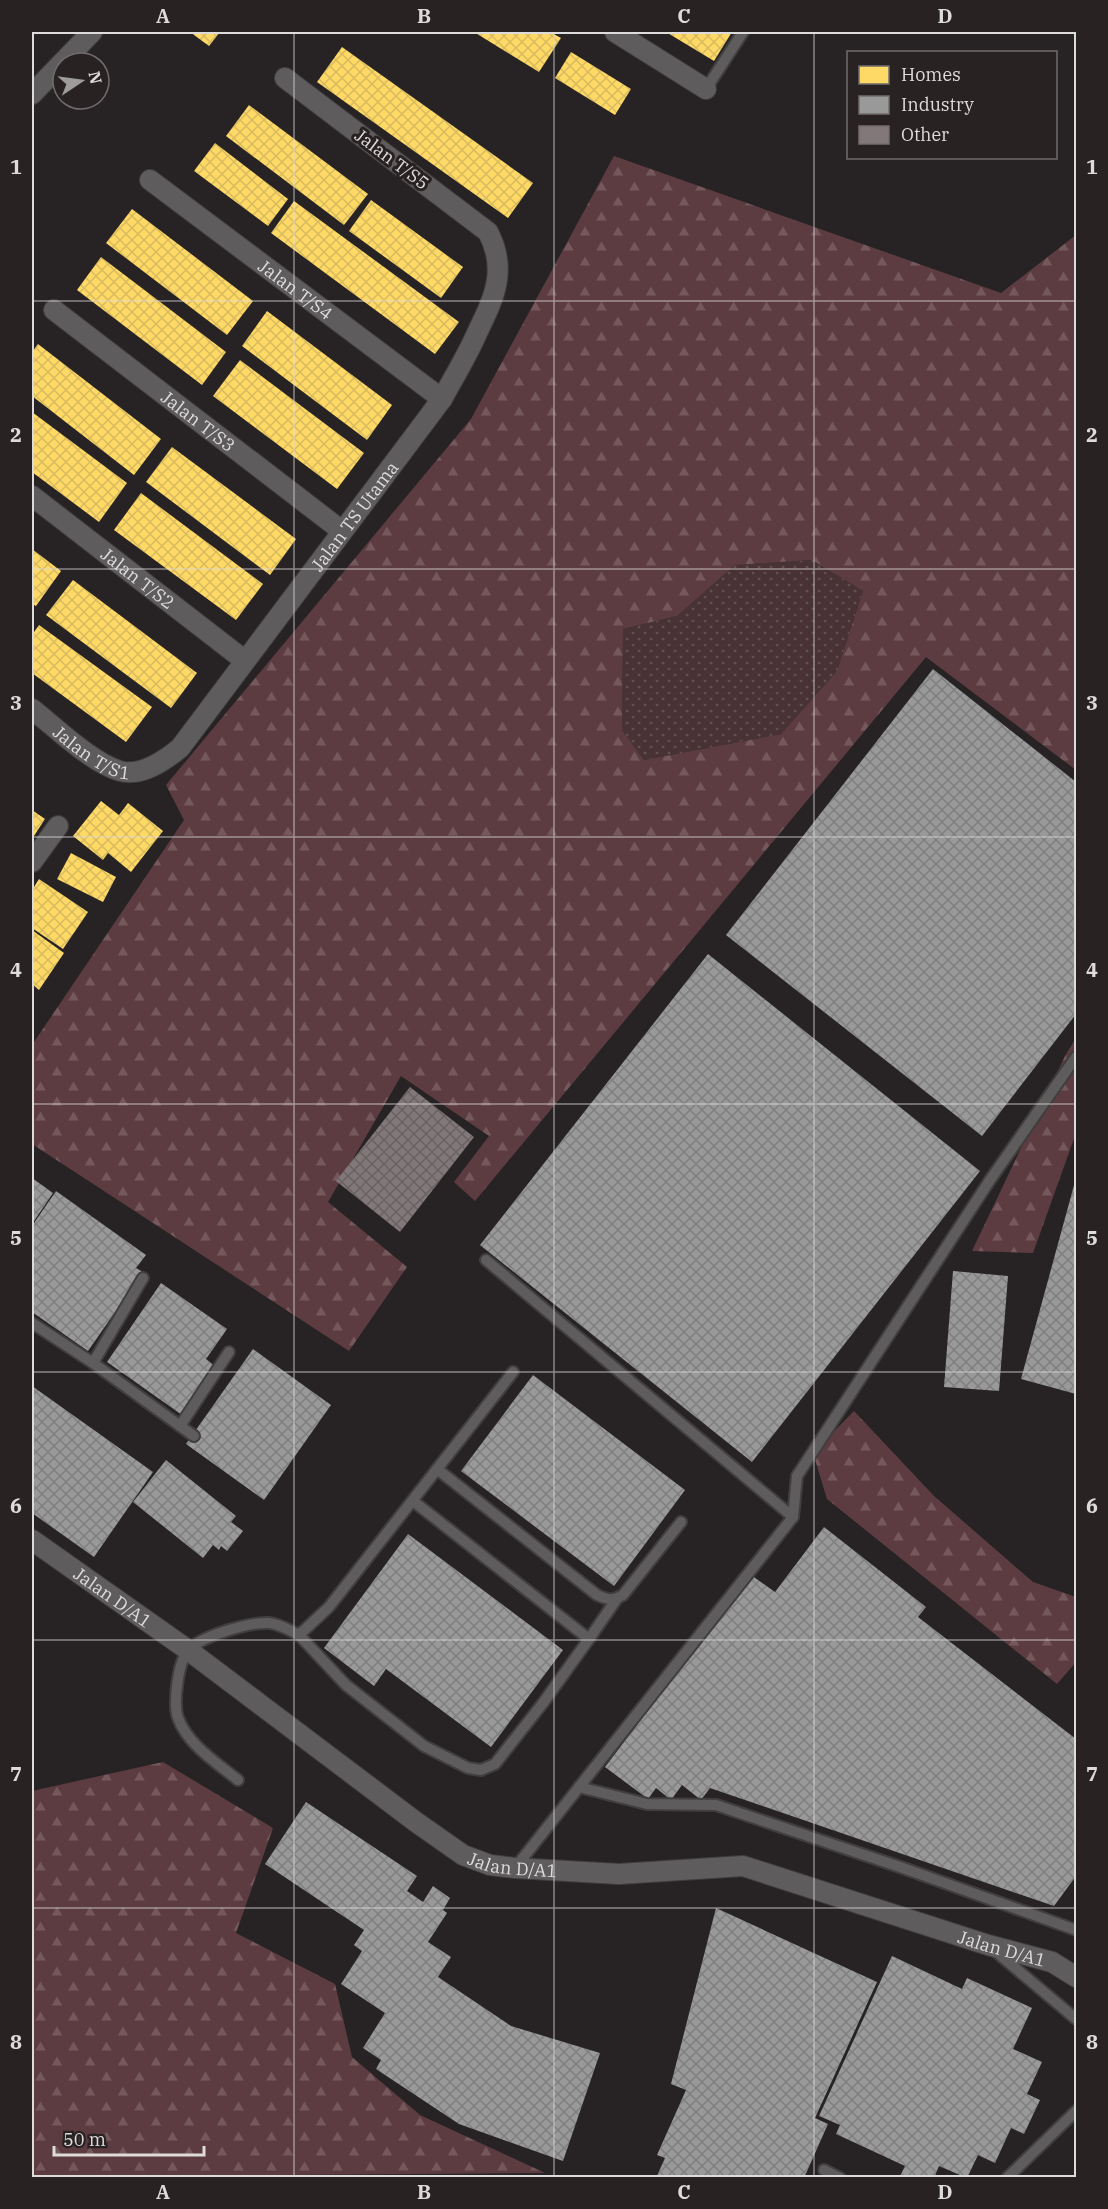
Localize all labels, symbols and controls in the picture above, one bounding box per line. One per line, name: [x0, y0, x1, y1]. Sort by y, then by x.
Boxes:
text: A: [156, 2, 170, 29]
text: B: [417, 2, 431, 29]
text: C: [677, 2, 691, 29]
text: D: [937, 2, 953, 29]
north arrow: [51, 51, 111, 111]
legend: [847, 51, 1057, 159]
text: Homes: [901, 63, 961, 86]
text: N: [84, 69, 107, 86]
text: Industry: [901, 93, 974, 116]
text: Other: [901, 123, 949, 146]
street label: Jalan T/S5: [350, 124, 434, 194]
text: 1: [10, 153, 22, 180]
text: 1: [1086, 153, 1098, 180]
street label: Jalan T/S4: [254, 254, 337, 325]
street label: Jalan T/S3: [157, 385, 240, 456]
text: 2: [10, 421, 22, 448]
text: 2: [1086, 421, 1098, 448]
street label: Jalan TS Utama: [305, 456, 403, 576]
street label: Jalan T/S2: [96, 542, 180, 614]
text: 3: [10, 689, 22, 716]
text: 3: [1086, 689, 1098, 716]
street label: Jalan T/S1: [49, 720, 132, 784]
text: 4: [10, 956, 22, 983]
text: 4: [1086, 956, 1098, 983]
text: 5: [10, 1224, 22, 1251]
text: 5: [1086, 1224, 1098, 1251]
text: 6: [10, 1492, 22, 1519]
text: 6: [1086, 1492, 1098, 1519]
street label: Jalan D/A1: [69, 1562, 156, 1632]
text: 7: [10, 1760, 22, 1787]
text: 7: [1086, 1760, 1098, 1787]
street label: Jalan D/A1: [465, 1846, 558, 1882]
street label: Jalan D/A1: [955, 1925, 1048, 1971]
text: 8: [10, 2028, 22, 2055]
text: 8: [1086, 2028, 1098, 2055]
scale bar: [54, 2119, 204, 2157]
text: 50 m: [63, 2128, 106, 2151]
text: A: [156, 2178, 170, 2205]
text: B: [417, 2178, 431, 2205]
text: C: [677, 2178, 691, 2205]
text: D: [937, 2178, 953, 2205]

